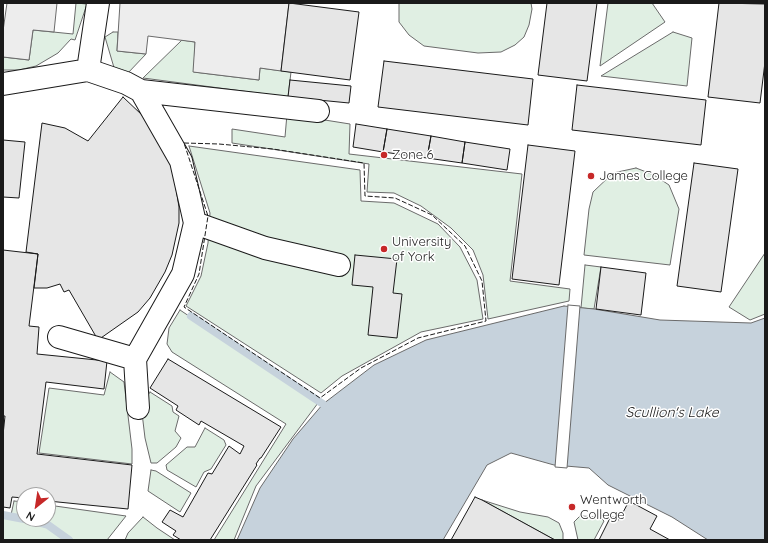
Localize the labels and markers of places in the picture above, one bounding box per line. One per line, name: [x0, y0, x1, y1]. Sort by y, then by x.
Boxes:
place label: Zone 6: [392, 147, 434, 163]
marker: Zone 6: [379, 150, 389, 160]
place label: James College: [599, 168, 688, 184]
marker: James College: [586, 171, 596, 181]
place label: University of York: [392, 234, 451, 265]
marker: University of York: [379, 244, 389, 254]
place label: Wentworth College: [580, 492, 647, 523]
marker: Wentworth College: [567, 502, 577, 512]

